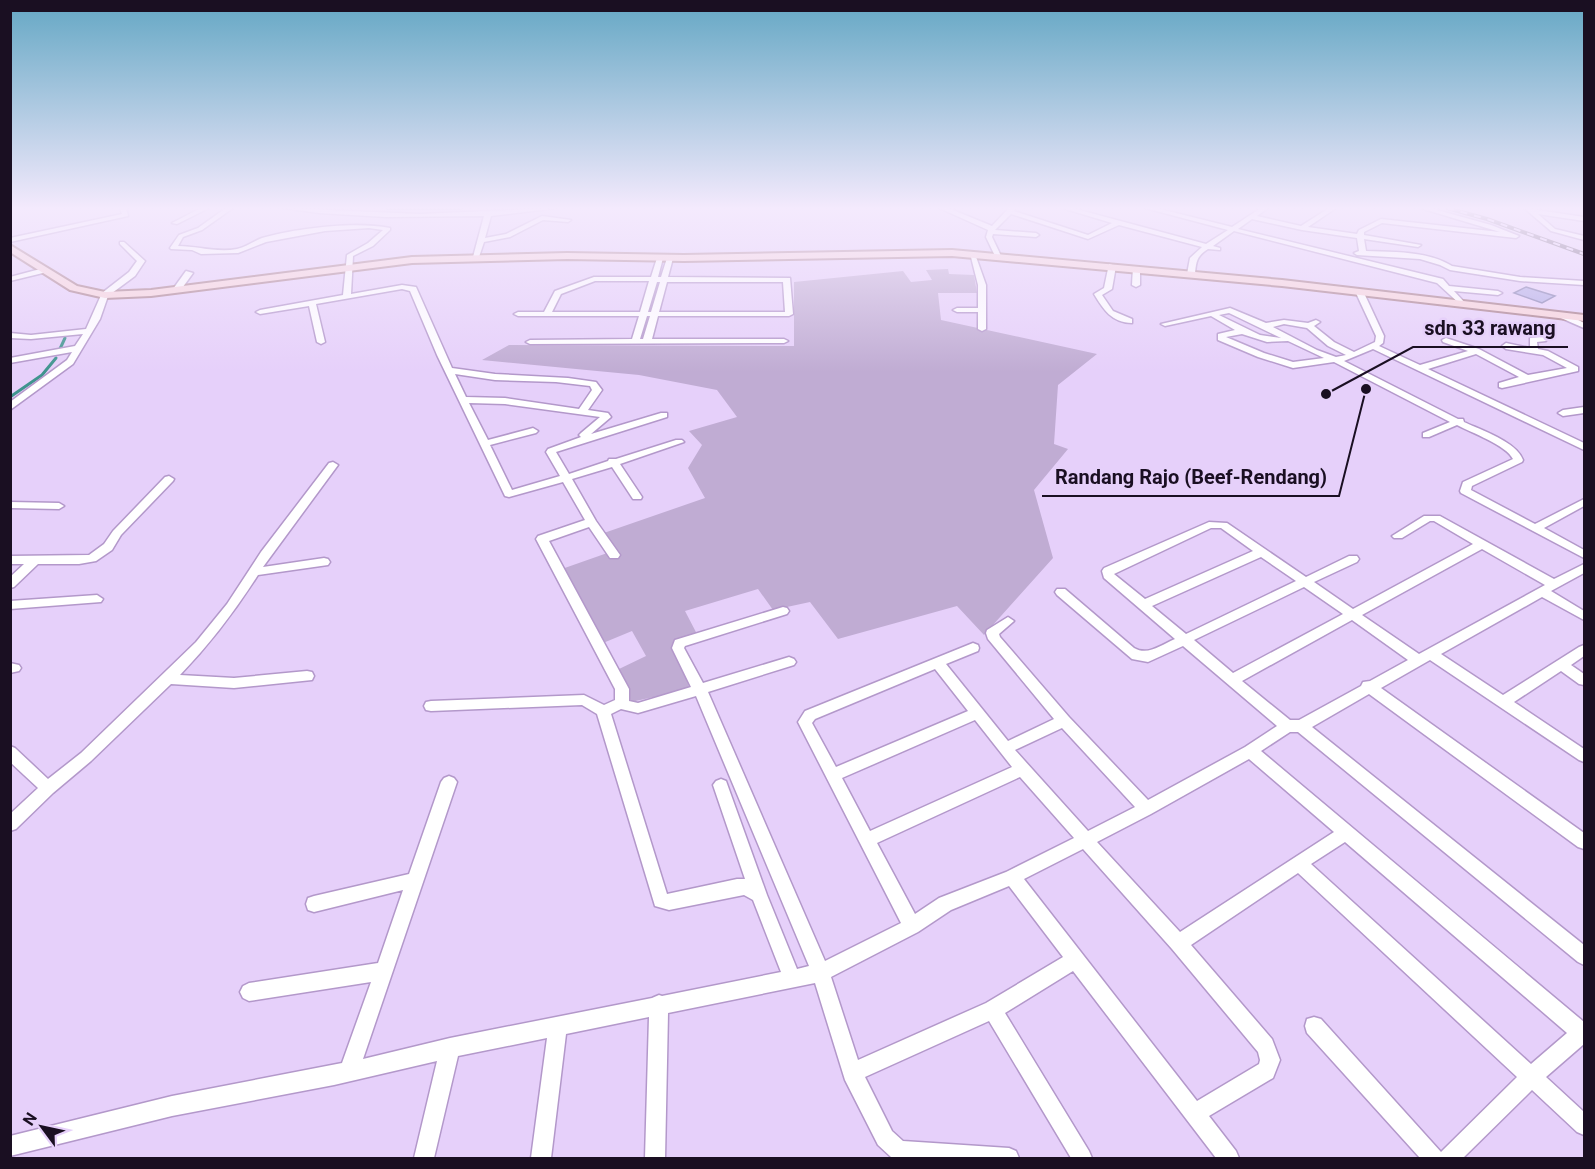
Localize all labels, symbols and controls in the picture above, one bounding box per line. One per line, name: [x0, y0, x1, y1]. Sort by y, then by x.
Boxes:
callout: sdn 33 rawang: [1413, 309, 1568, 347]
text: sdn 33 rawang: [1424, 316, 1556, 340]
callout: Randang Rajo (Beef-Rendang): [1042, 458, 1339, 496]
text: Randang Rajo (Beef-Rendang): [1055, 465, 1327, 489]
north arrow: [12, 1097, 72, 1157]
text: N: [19, 1109, 41, 1129]

